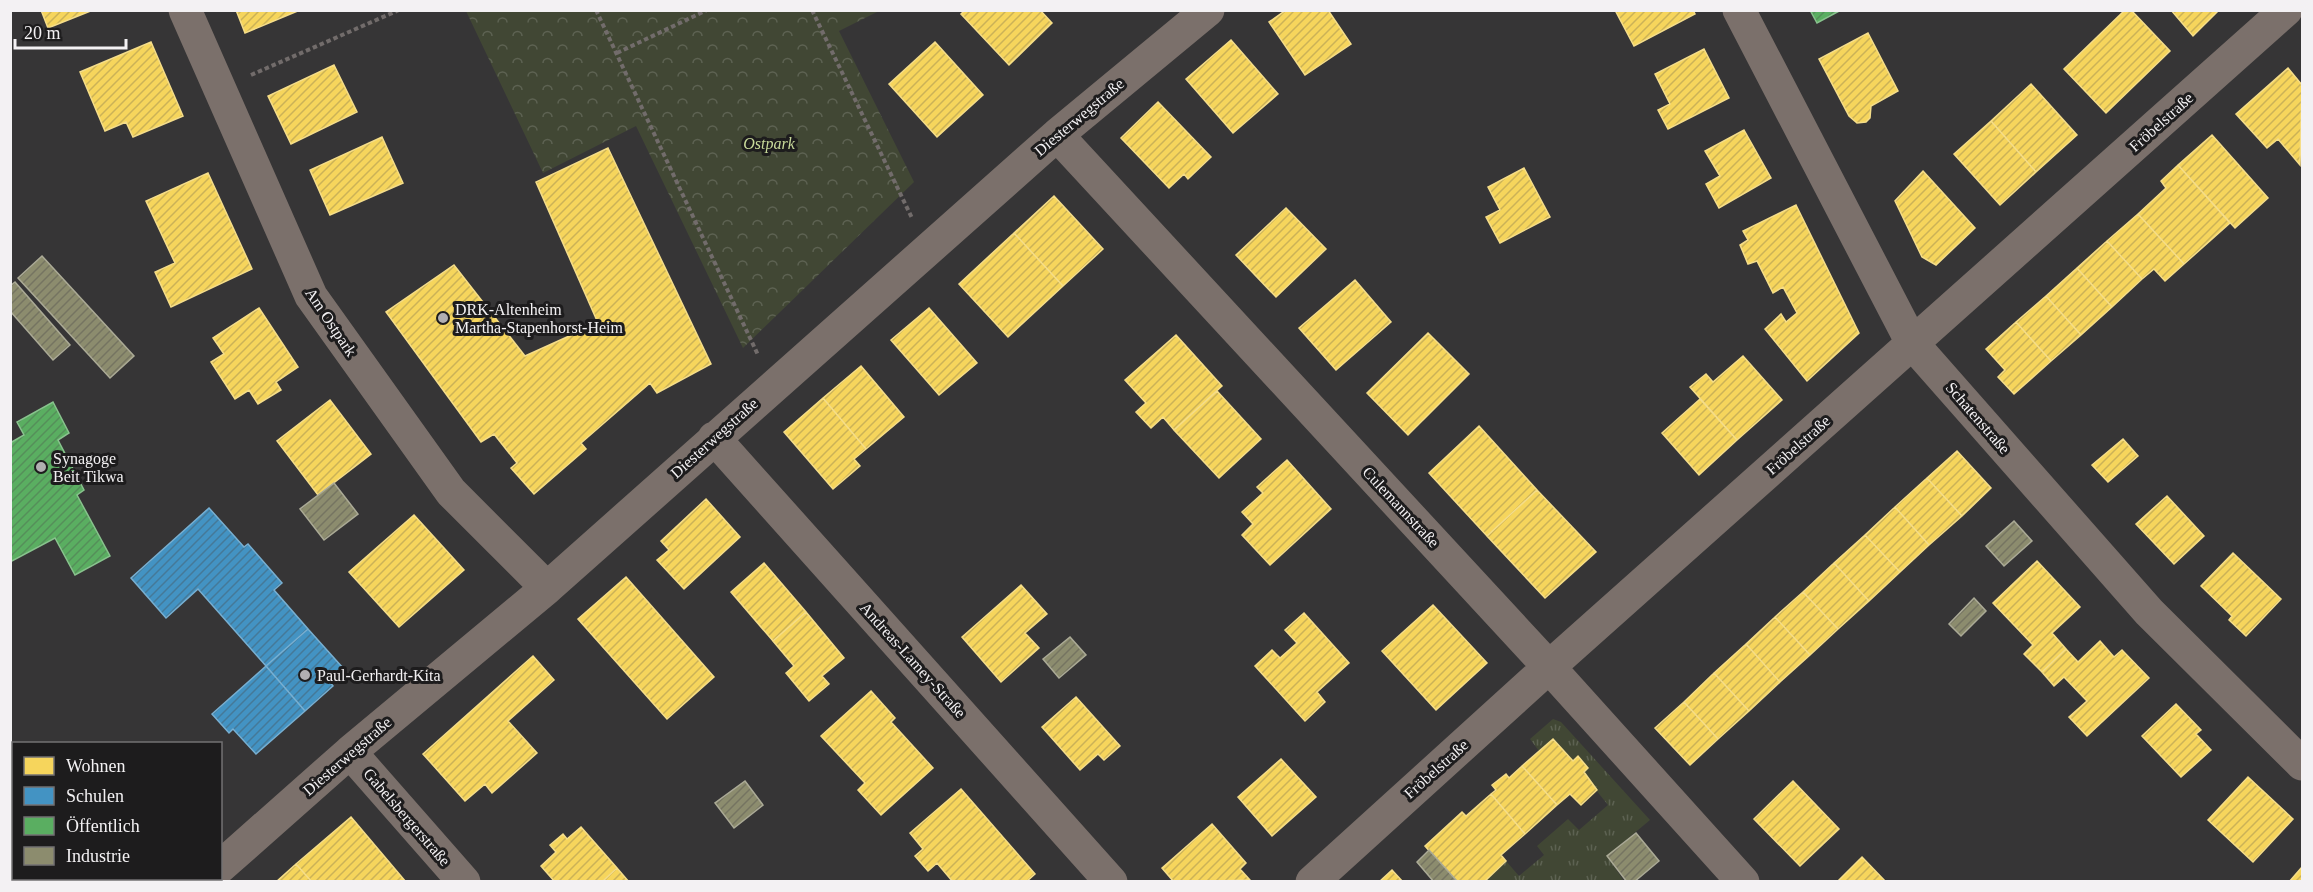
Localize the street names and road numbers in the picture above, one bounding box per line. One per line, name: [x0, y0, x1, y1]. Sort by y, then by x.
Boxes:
street label: Diesterwegstraße: [1031, 75, 1128, 160]
street label: Fröbelstraße: [2126, 89, 2196, 155]
street label: Am Ostpark: [301, 285, 360, 360]
street label: Schatenstraße: [1942, 379, 2014, 457]
street label: Diesterwegstraße: [667, 395, 762, 482]
street label: Fröbelstraße: [1763, 412, 1833, 478]
street label: Culemannstraße: [1359, 463, 1443, 551]
street label: Andreas-Lamey-Straße: [856, 599, 969, 722]
street label: Diesterwegstraße: [300, 713, 395, 800]
street label: Fröbelstraße: [1401, 736, 1471, 802]
street label: Gabelsbergerstraße: [359, 765, 454, 870]

